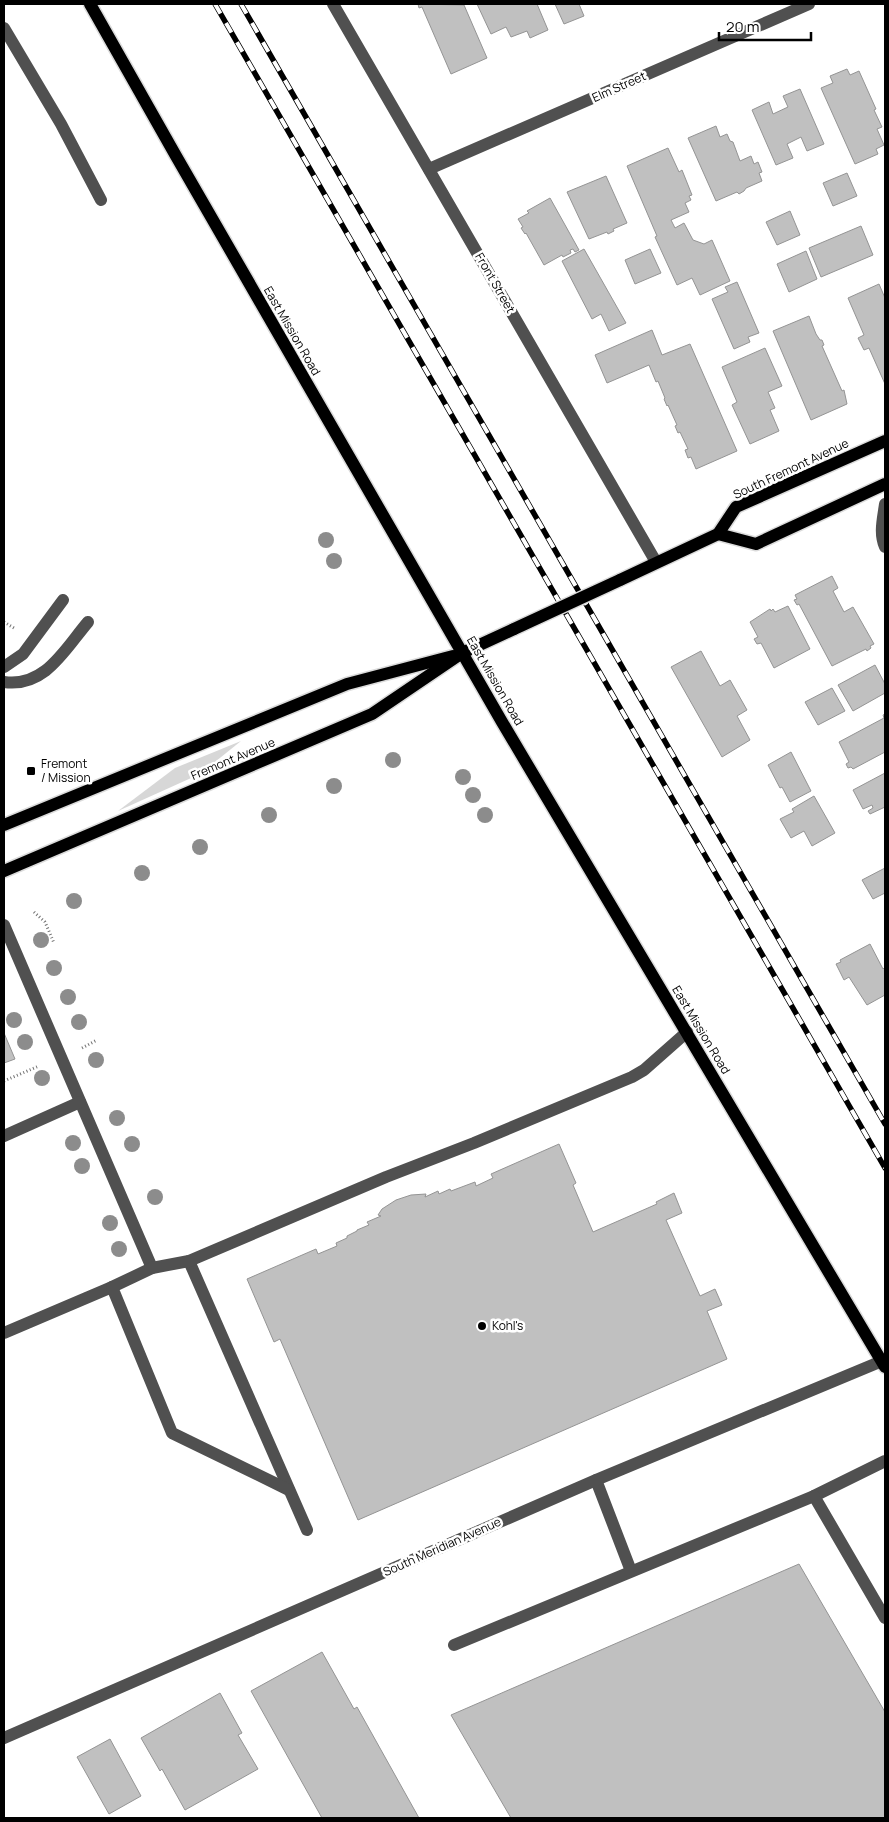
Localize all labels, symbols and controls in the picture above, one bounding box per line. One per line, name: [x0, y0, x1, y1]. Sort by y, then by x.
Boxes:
scale bar: [719, 10, 812, 42]
text: 20 m: [726, 16, 759, 37]
street label: Elm Street: [589, 67, 649, 106]
street label: Front Street: [471, 250, 520, 316]
street label: East Mission Road: [260, 283, 325, 378]
street label: South Fremont Avenue: [730, 434, 851, 503]
street label: East Mission Road: [463, 633, 528, 728]
street label: Fremont Avenue: [188, 733, 277, 784]
place label: Fremont / Mission: [41, 755, 91, 786]
marker: Fremont / Mission: [25, 765, 37, 777]
street label: East Mission Road: [668, 982, 735, 1077]
place label: Kohl's: [492, 1317, 523, 1334]
marker: Kohl's: [476, 1320, 488, 1332]
street label: South Meridian Avenue: [380, 1513, 503, 1580]

